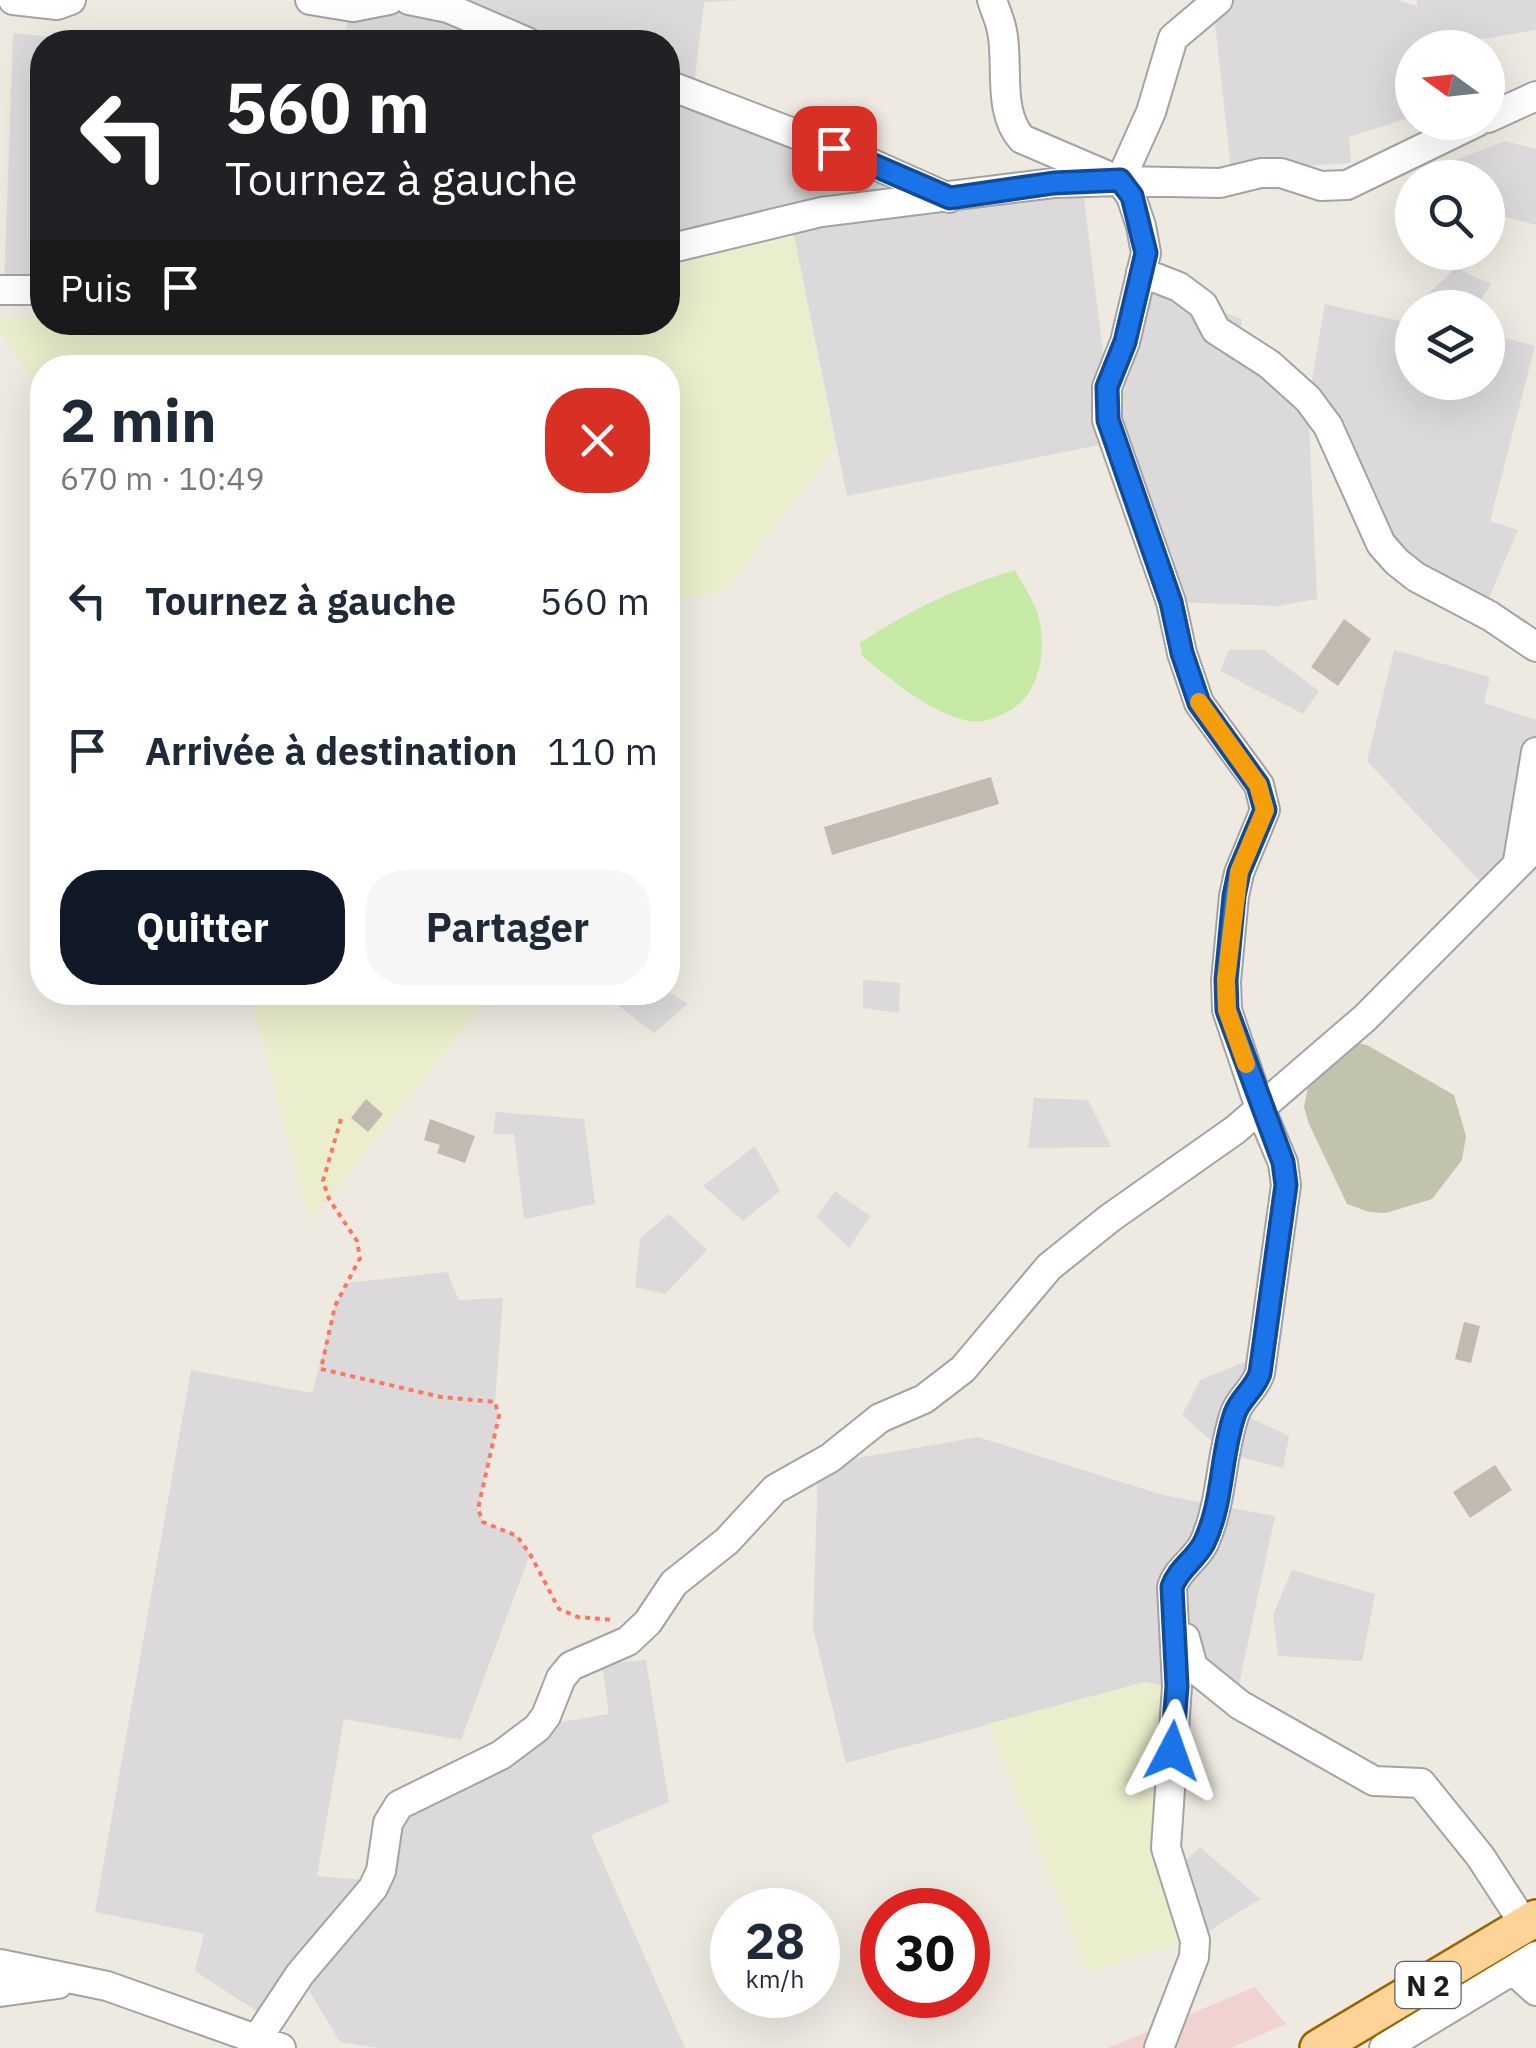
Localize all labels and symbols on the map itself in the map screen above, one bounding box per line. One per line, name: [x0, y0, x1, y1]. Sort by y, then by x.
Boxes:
north arrow: [1395, 30, 1505, 140]
pin: [792, 106, 877, 191]
position arrow: [1120, 1699, 1224, 1803]
speed limit sign: 30: [860, 1888, 990, 2018]
road number: N 2: [1396, 1962, 1460, 2008]

